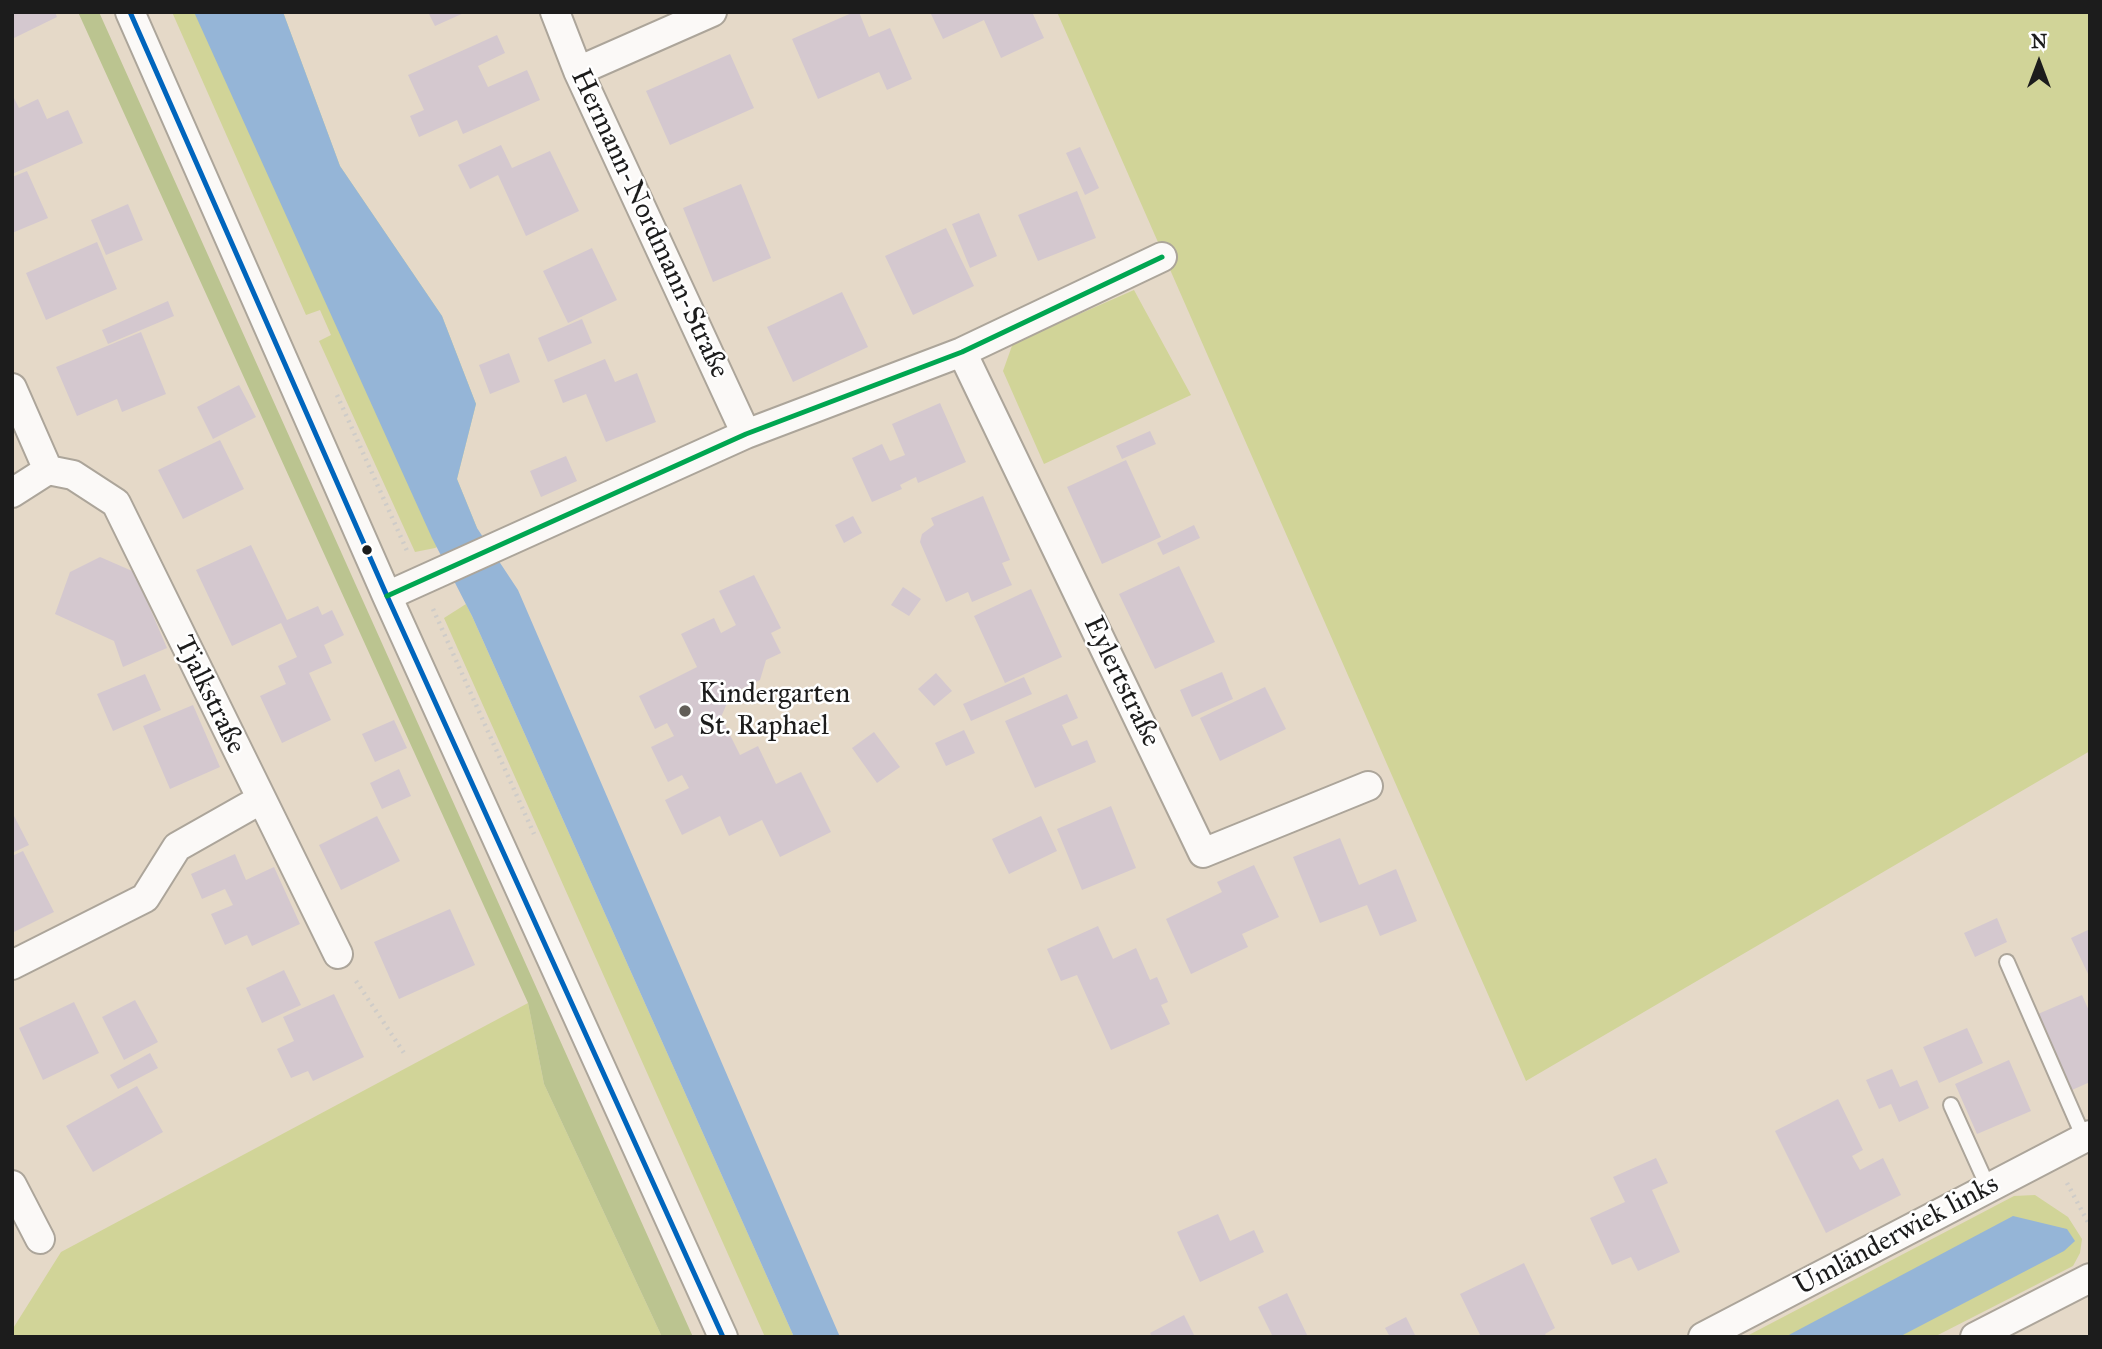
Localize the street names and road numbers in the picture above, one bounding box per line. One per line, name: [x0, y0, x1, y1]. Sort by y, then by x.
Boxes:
street label: Hermann-Nordmann-Straße: [563, 64, 735, 384]
street label: Eylertstraße: [1075, 611, 1167, 753]
street label: Tjalkstraße: [166, 631, 252, 759]
street label: Umländerwiek links: [1789, 1168, 2005, 1304]

